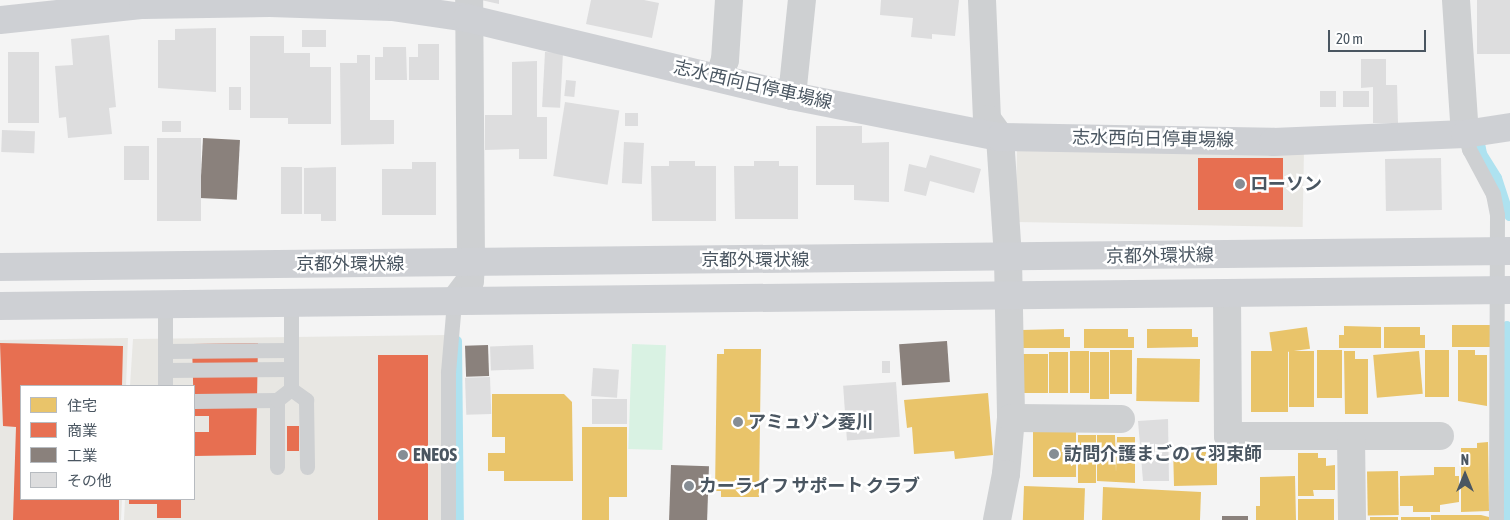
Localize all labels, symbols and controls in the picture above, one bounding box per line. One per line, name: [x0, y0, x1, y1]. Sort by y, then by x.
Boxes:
scale bar: [1330, 20, 1428, 52]
text: 20 m: [1336, 30, 1363, 47]
street label: 志水西向日停車場線: [672, 56, 834, 114]
street label: 志水西向日停車場線: [1072, 127, 1234, 151]
place label: ローソン: [1250, 173, 1322, 195]
marker: ローソン: [1234, 178, 1246, 190]
street label: 京都外環状線: [1106, 244, 1214, 268]
street label: 京都外環状線: [701, 249, 809, 271]
street label: 京都外環状線: [296, 253, 404, 275]
legend: [20, 385, 195, 500]
text: 住宅: [67, 397, 97, 414]
place label: アミュゾン菱川: [748, 411, 874, 433]
marker: アミュゾン菱川: [732, 416, 744, 428]
text: 商業: [67, 422, 97, 439]
place label: 訪問介護まごのて羽束師: [1064, 443, 1262, 465]
place label: ENEOS: [413, 444, 457, 466]
text: 工業: [67, 447, 97, 464]
marker: 訪問介護まごのて羽束師: [1048, 448, 1060, 460]
marker: ENEOS: [397, 449, 409, 461]
north arrow: [1440, 450, 1490, 500]
text: N: [1461, 452, 1469, 468]
text: その他: [67, 472, 112, 489]
place label: カーライフ サポート クラブ: [699, 475, 920, 497]
marker: カーライフ サポート クラブ: [683, 480, 695, 492]

